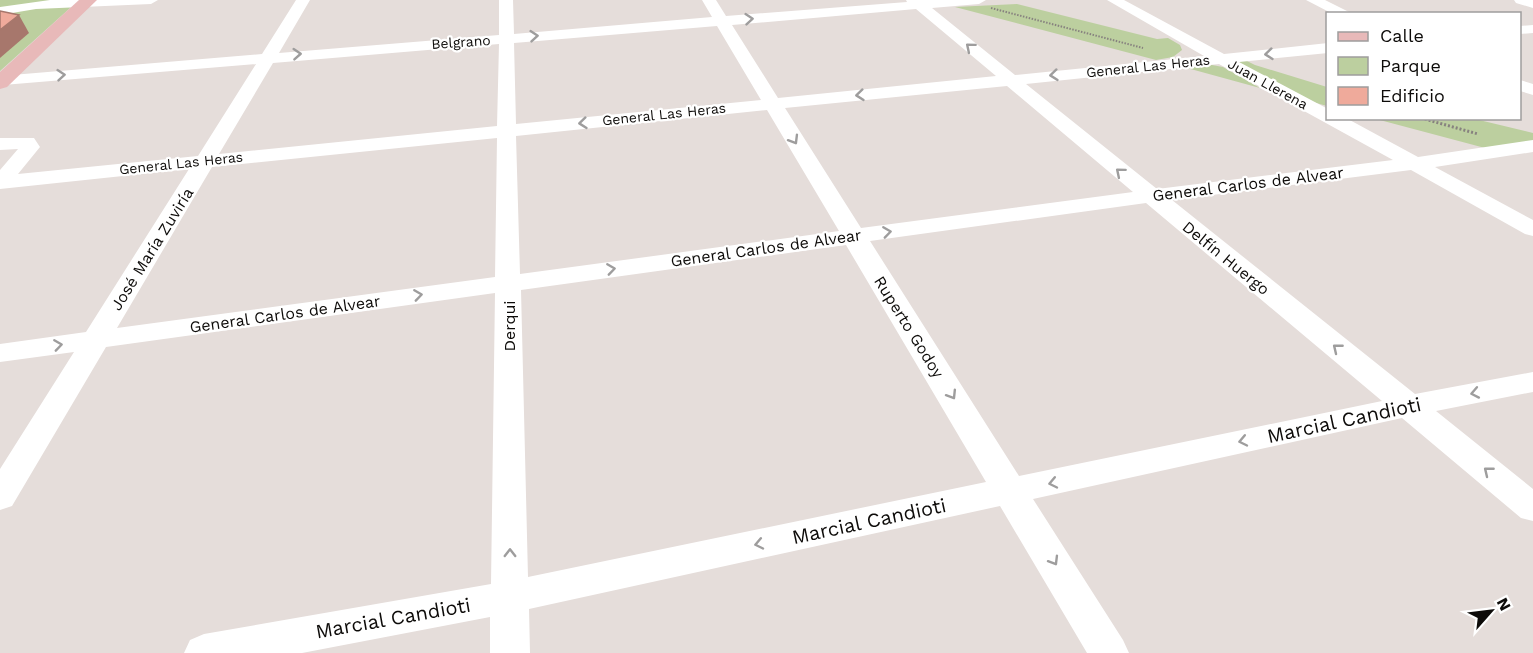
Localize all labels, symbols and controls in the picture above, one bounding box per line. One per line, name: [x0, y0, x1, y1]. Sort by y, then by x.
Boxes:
legend: [1326, 12, 1521, 120]
one-way arrow: [744, 13, 754, 26]
text: Calle: [1380, 25, 1424, 46]
one-way arrow: [529, 30, 538, 43]
street label: Belgrano: [431, 32, 491, 52]
one-way arrow: [966, 43, 977, 54]
one-way arrow: [1265, 47, 1274, 60]
one-way arrow: [293, 48, 302, 61]
street label: General Las Heras: [1085, 52, 1211, 80]
text: Parque: [1380, 55, 1441, 76]
street label: Juan Llerena: [1225, 56, 1311, 113]
one-way arrow: [1050, 68, 1059, 81]
one-way arrow: [57, 69, 66, 82]
text: Edificio: [1380, 85, 1445, 106]
one-way arrow: [856, 88, 865, 101]
street label: General Las Heras: [601, 100, 727, 128]
one-way arrow: [578, 116, 587, 129]
one-way arrow: [787, 134, 799, 144]
street label: General Las Heras: [118, 149, 244, 177]
street label: General Carlos de Alvear: [1151, 163, 1345, 205]
one-way arrow: [1116, 168, 1127, 179]
street label: José María Zuviría: [107, 184, 197, 314]
street label: Delfín Huergo: [1179, 217, 1273, 299]
street label: General Carlos de Alvear: [669, 225, 863, 271]
one-way arrow: [883, 226, 892, 239]
one-way arrow: [606, 263, 615, 276]
street label: Ruperto Godoy: [870, 273, 948, 382]
one-way arrow: [413, 290, 422, 302]
street label: General Carlos de Alvear: [188, 291, 382, 337]
street label: Derqui: [500, 300, 519, 352]
one-way arrow: [53, 340, 63, 352]
one-way arrow: [1333, 344, 1344, 355]
one-way arrow: [1471, 386, 1481, 399]
one-way arrow: [944, 389, 956, 399]
street label: Marcial Candioti: [1265, 392, 1423, 448]
one-way arrow: [1239, 434, 1249, 447]
one-way arrow: [1484, 467, 1495, 478]
one-way arrow: [1048, 475, 1058, 488]
street label: Marcial Candioti: [790, 493, 948, 549]
one-way arrow: [755, 537, 765, 550]
one-way arrow: [504, 548, 516, 557]
one-way arrow: [1046, 555, 1058, 565]
north arrow: [1461, 581, 1521, 641]
street label: Marcial Candioti: [314, 593, 472, 643]
text: N: [1493, 594, 1515, 614]

